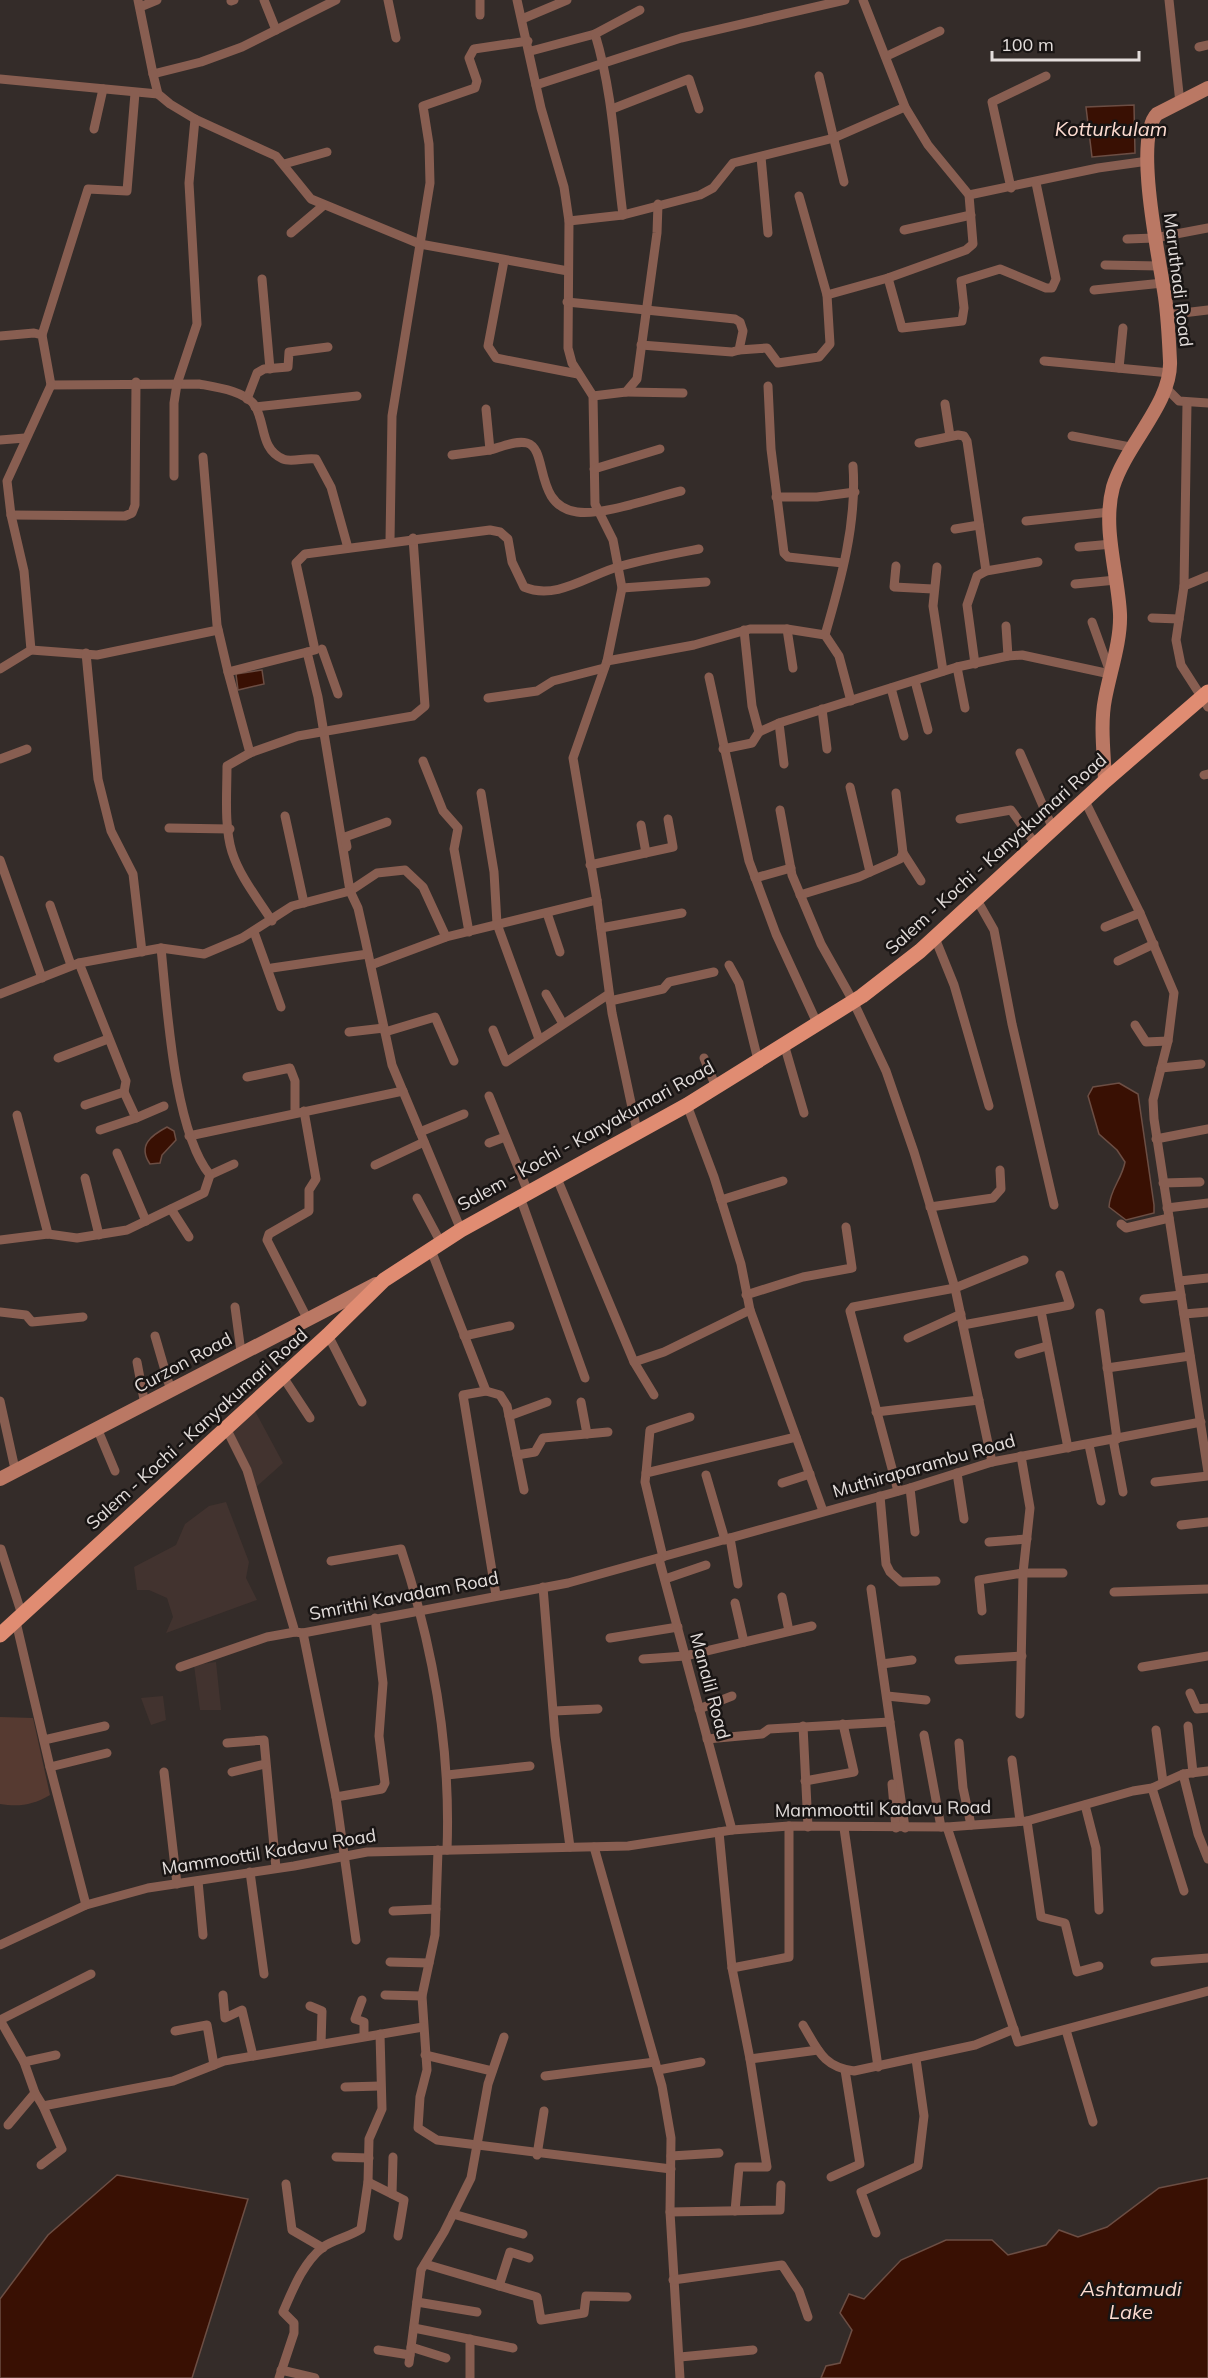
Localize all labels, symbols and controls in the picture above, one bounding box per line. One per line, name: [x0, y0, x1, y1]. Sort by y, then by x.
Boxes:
scale bar: [992, 24, 1139, 62]
text: 100 m: [1001, 33, 1054, 56]
water label: Kotturkulam: [1055, 116, 1167, 141]
street label: Maruthadi Road: [1159, 212, 1198, 348]
street label: Salem - Kochi - Kanyakumari Road: [880, 748, 1111, 959]
street label: Salem - Kochi - Kanyakumari Road: [453, 1055, 718, 1216]
street label: Salem - Kochi - Kanyakumari Road: [81, 1323, 312, 1534]
street label: Curzon Road: [130, 1327, 236, 1398]
street label: Muthiraparambu Road: [830, 1428, 1018, 1503]
street label: Smrithi Kavadam Road: [307, 1566, 500, 1625]
street label: Manalil Road: [685, 1630, 736, 1742]
street label: Mammoottil Kadavu Road: [775, 1795, 991, 1822]
street label: Mammoottil Kadavu Road: [160, 1823, 378, 1880]
water label: Ashtamudi Lake: [1079, 2276, 1182, 2324]

